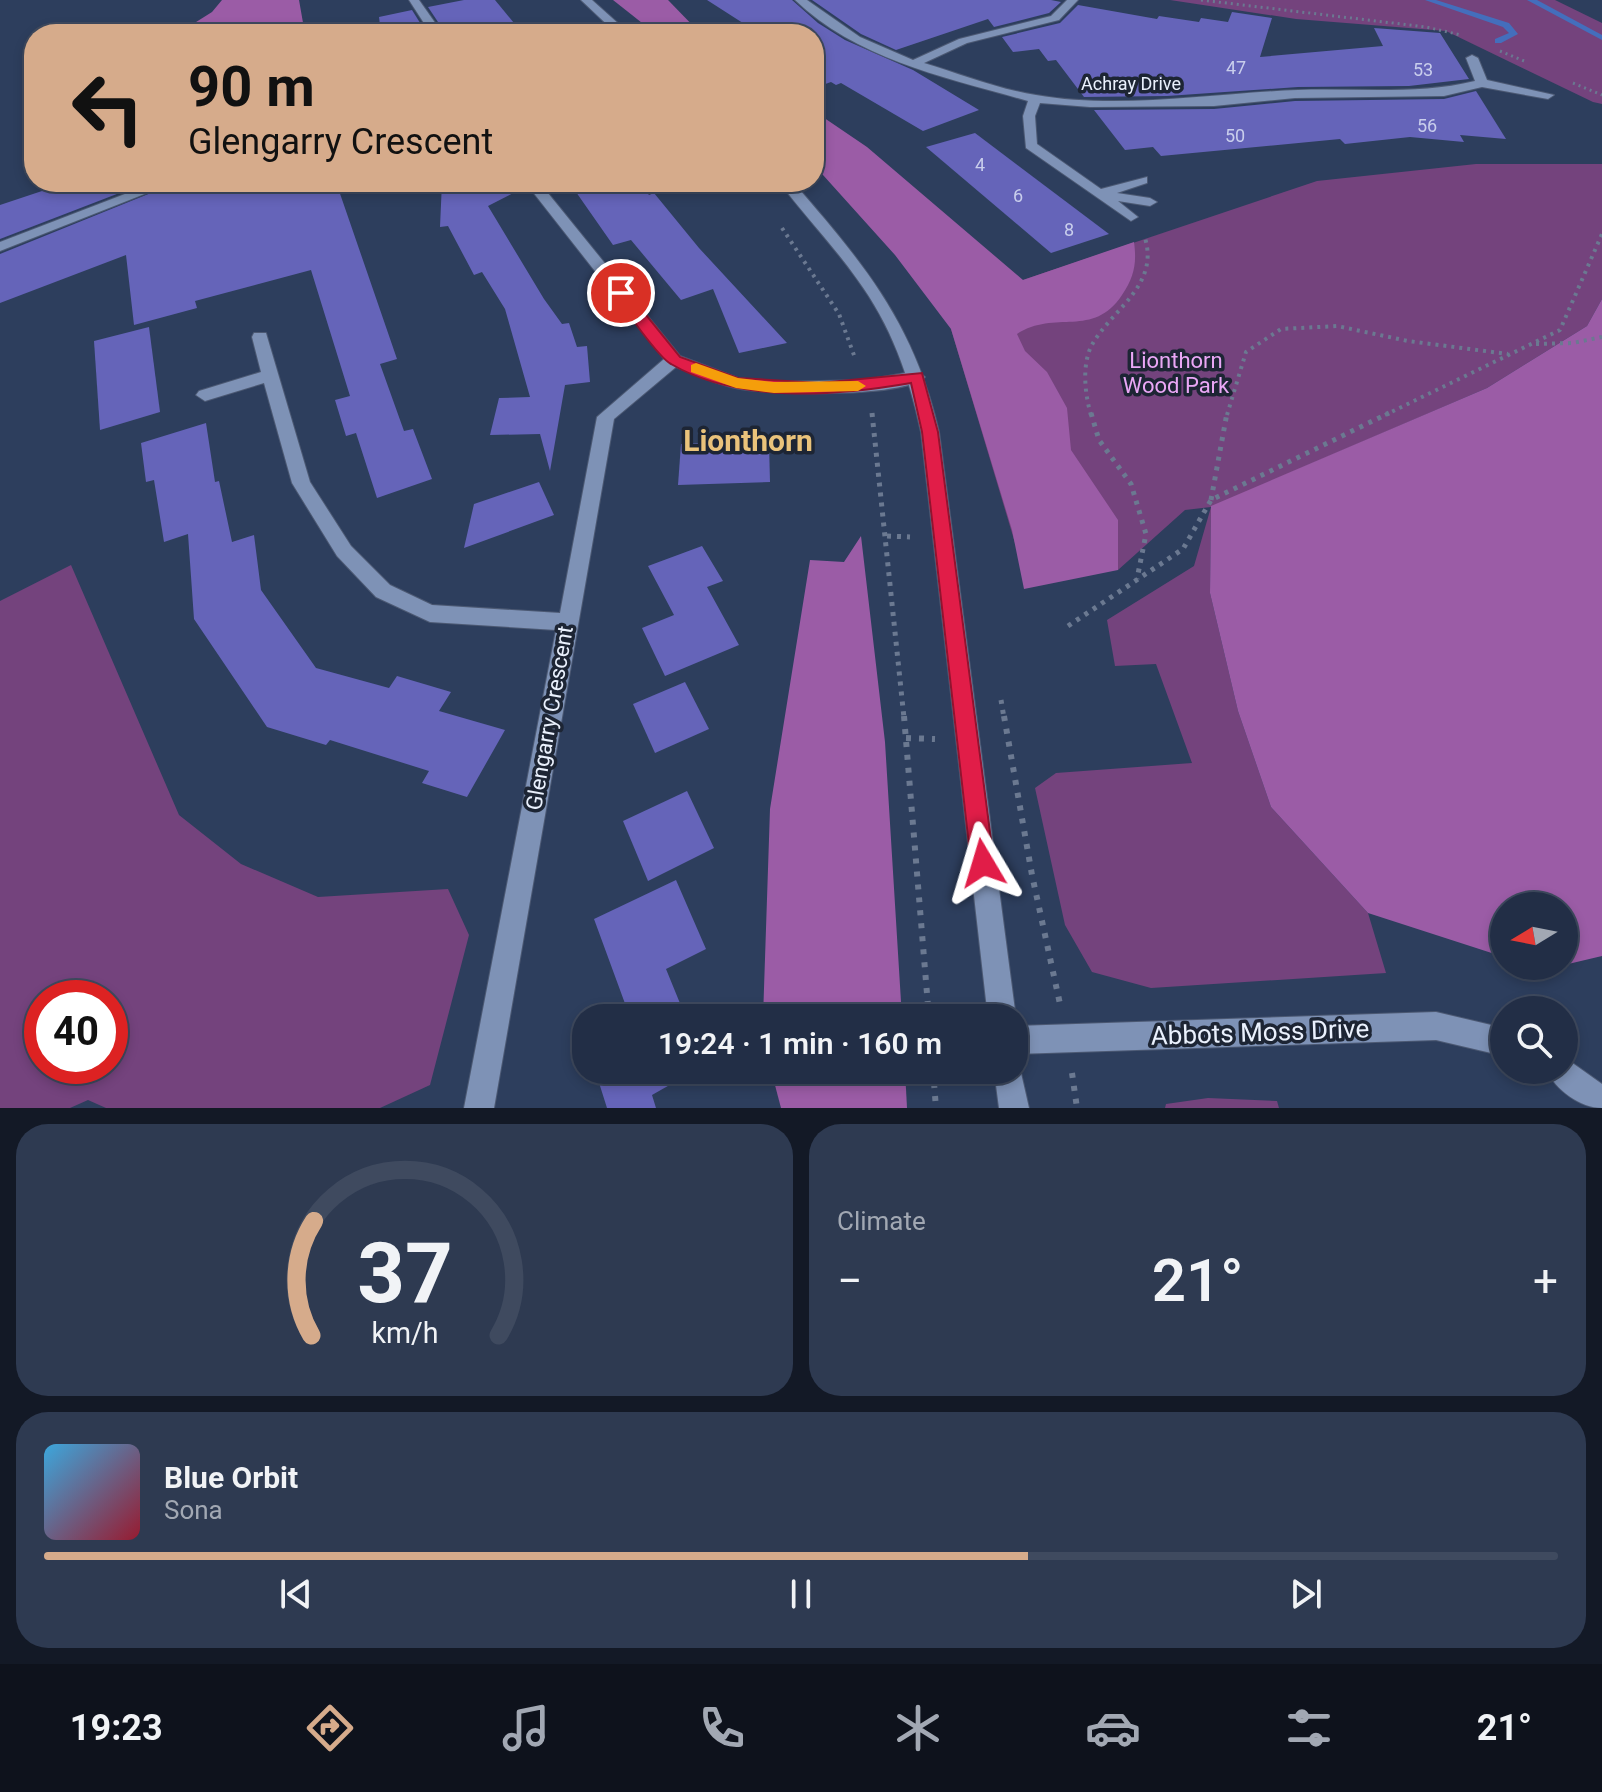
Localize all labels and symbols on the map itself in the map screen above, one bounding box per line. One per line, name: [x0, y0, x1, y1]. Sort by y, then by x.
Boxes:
house number: 47: [1226, 57, 1246, 78]
house number: 53: [1413, 59, 1433, 80]
street label: Achray Drive: [1081, 73, 1181, 94]
house number: 56: [1417, 115, 1437, 136]
house number: 50: [1225, 125, 1245, 146]
house number: 4: [975, 154, 985, 175]
house number: 6: [1013, 185, 1023, 206]
house number: 8: [1064, 219, 1074, 240]
pin: [587, 259, 655, 327]
park label: Lionthorn Wood Park: [1123, 348, 1230, 398]
district label: Lionthorn: [683, 423, 813, 458]
street label: Glengarry Crescent: [521, 624, 578, 812]
position arrow: [941, 821, 1025, 905]
north arrow: [1490, 892, 1578, 980]
speed limit sign: 40: [24, 980, 128, 1084]
street label: Abbots Moss Drive: [1150, 1013, 1370, 1051]

